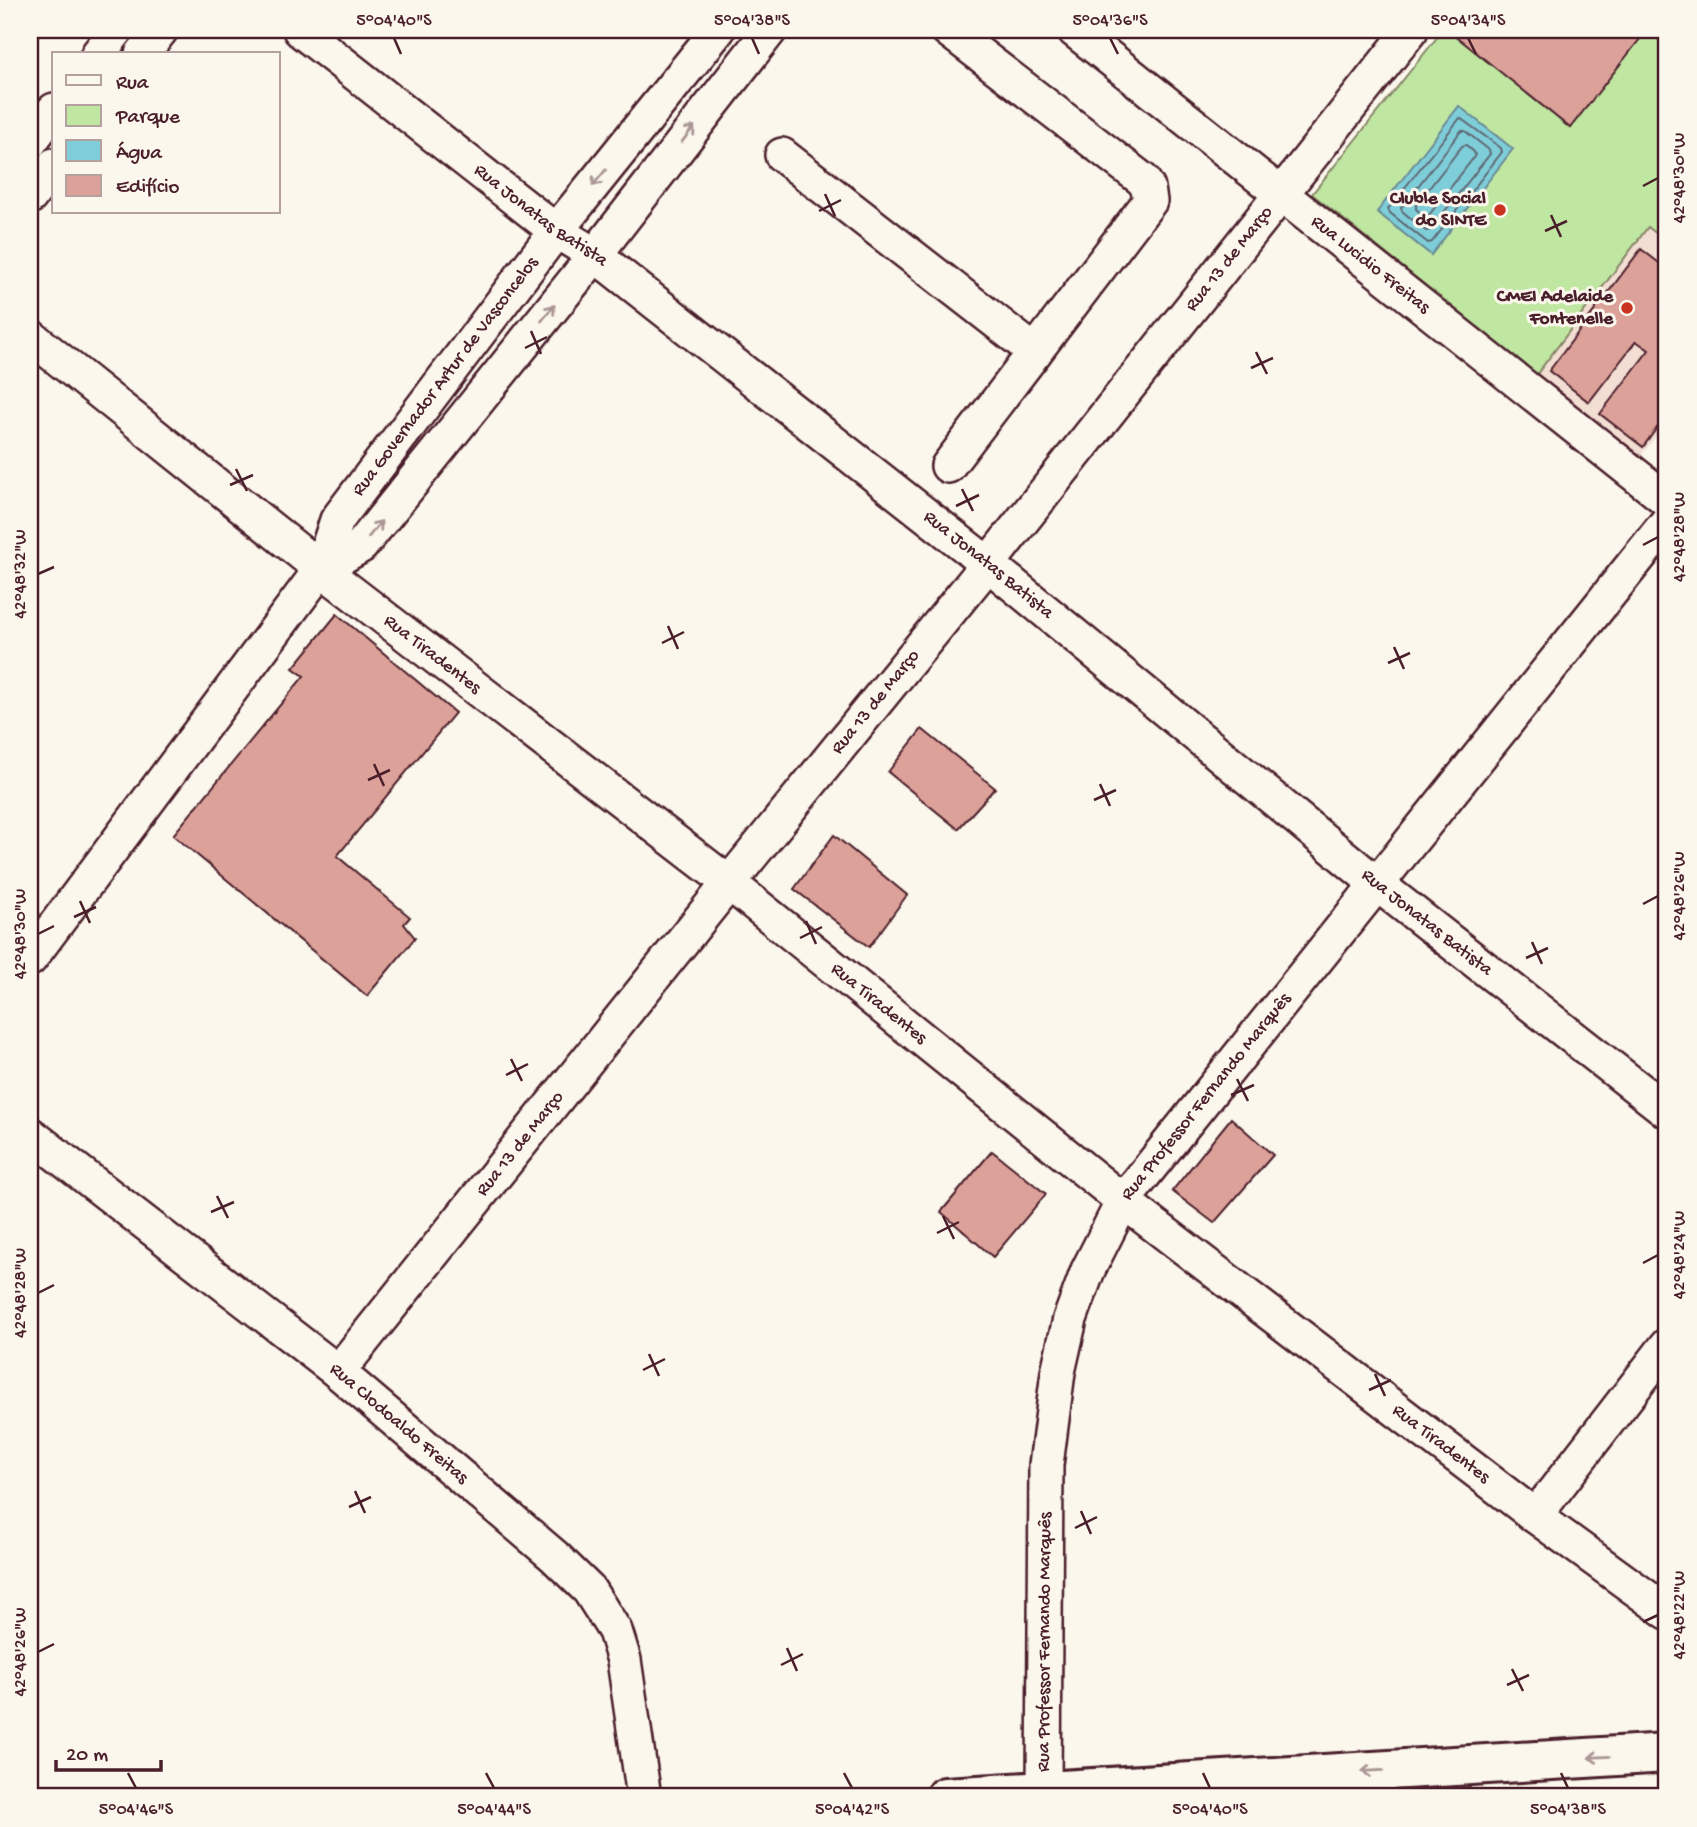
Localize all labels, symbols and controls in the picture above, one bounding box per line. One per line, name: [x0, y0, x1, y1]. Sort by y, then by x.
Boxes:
text: 5°04'40"S: [356, 11, 432, 32]
text: 5°04'38"S: [714, 11, 791, 32]
text: 5°04'36"S: [1072, 11, 1148, 32]
text: 5°04'34"S: [1431, 11, 1506, 32]
legend: [52, 52, 280, 214]
text: Rua: [116, 72, 150, 97]
text: Parque: [115, 106, 181, 131]
one-way arrow: [681, 125, 696, 144]
text: 42°48'30"W: [1670, 133, 1691, 223]
text: Água: [116, 141, 163, 167]
street label: Rua Jonatas Batista: [469, 159, 614, 273]
one-way arrow: [591, 169, 606, 187]
text: Edifício: [116, 176, 180, 201]
place label: Cluble Social do SINTE: [1389, 188, 1487, 233]
street label: Rua 13 de Março: [1181, 202, 1278, 317]
marker: Cluble Social do SINTE: [1492, 202, 1508, 218]
street label: Rua Lucidio Freitas: [1306, 210, 1435, 320]
street label: Rua Governador Artur de Vasconcelos: [347, 251, 544, 501]
place label: CMEI Adelaide Fontenelle: [1496, 286, 1614, 331]
marker: CMEI Adelaide Fontenelle: [1619, 300, 1635, 316]
one-way arrow: [540, 305, 556, 323]
text: 42°48'28"W: [1670, 492, 1691, 582]
street label: Rua Jonatas Batista: [918, 506, 1059, 625]
one-way arrow: [367, 520, 382, 538]
text: 42°48'32"W: [11, 529, 32, 619]
street label: Rua Tiradentes: [379, 610, 486, 700]
street label: Rua 13 de Março: [826, 645, 925, 759]
text: 42°48'26"W: [1670, 851, 1691, 941]
street label: Rua Jonatas Batista: [1356, 864, 1498, 982]
text: 42°48'30"W: [11, 889, 32, 979]
street label: Rua Tiradentes: [826, 958, 932, 1050]
street label: Rua Professor Fernando Marquês: [1116, 988, 1297, 1206]
street label: Rua 13 de Março: [471, 1087, 569, 1201]
text: 42°48'24"W: [1670, 1211, 1691, 1299]
text: 42°48'28"W: [11, 1248, 32, 1338]
street label: Rua Clodoaldo Freitas: [325, 1358, 474, 1490]
street label: Rua Tiradentes: [1387, 1399, 1495, 1489]
street label: Rua Professor Fernando Marquês: [1033, 1511, 1057, 1772]
text: 42°48'22"W: [1670, 1571, 1691, 1659]
text: 42°48'26"W: [11, 1607, 32, 1697]
scale bar: [56, 1729, 161, 1773]
text: 20 m: [66, 1744, 108, 1769]
one-way arrow: [1588, 1751, 1611, 1764]
one-way arrow: [1361, 1765, 1384, 1778]
text: 5°04'46"S: [99, 1800, 174, 1821]
text: 5°04'44"S: [457, 1800, 532, 1821]
text: 5°04'42"S: [815, 1800, 890, 1821]
text: 5°04'40"S: [1172, 1800, 1248, 1821]
text: 5°04'38"S: [1530, 1800, 1607, 1821]

